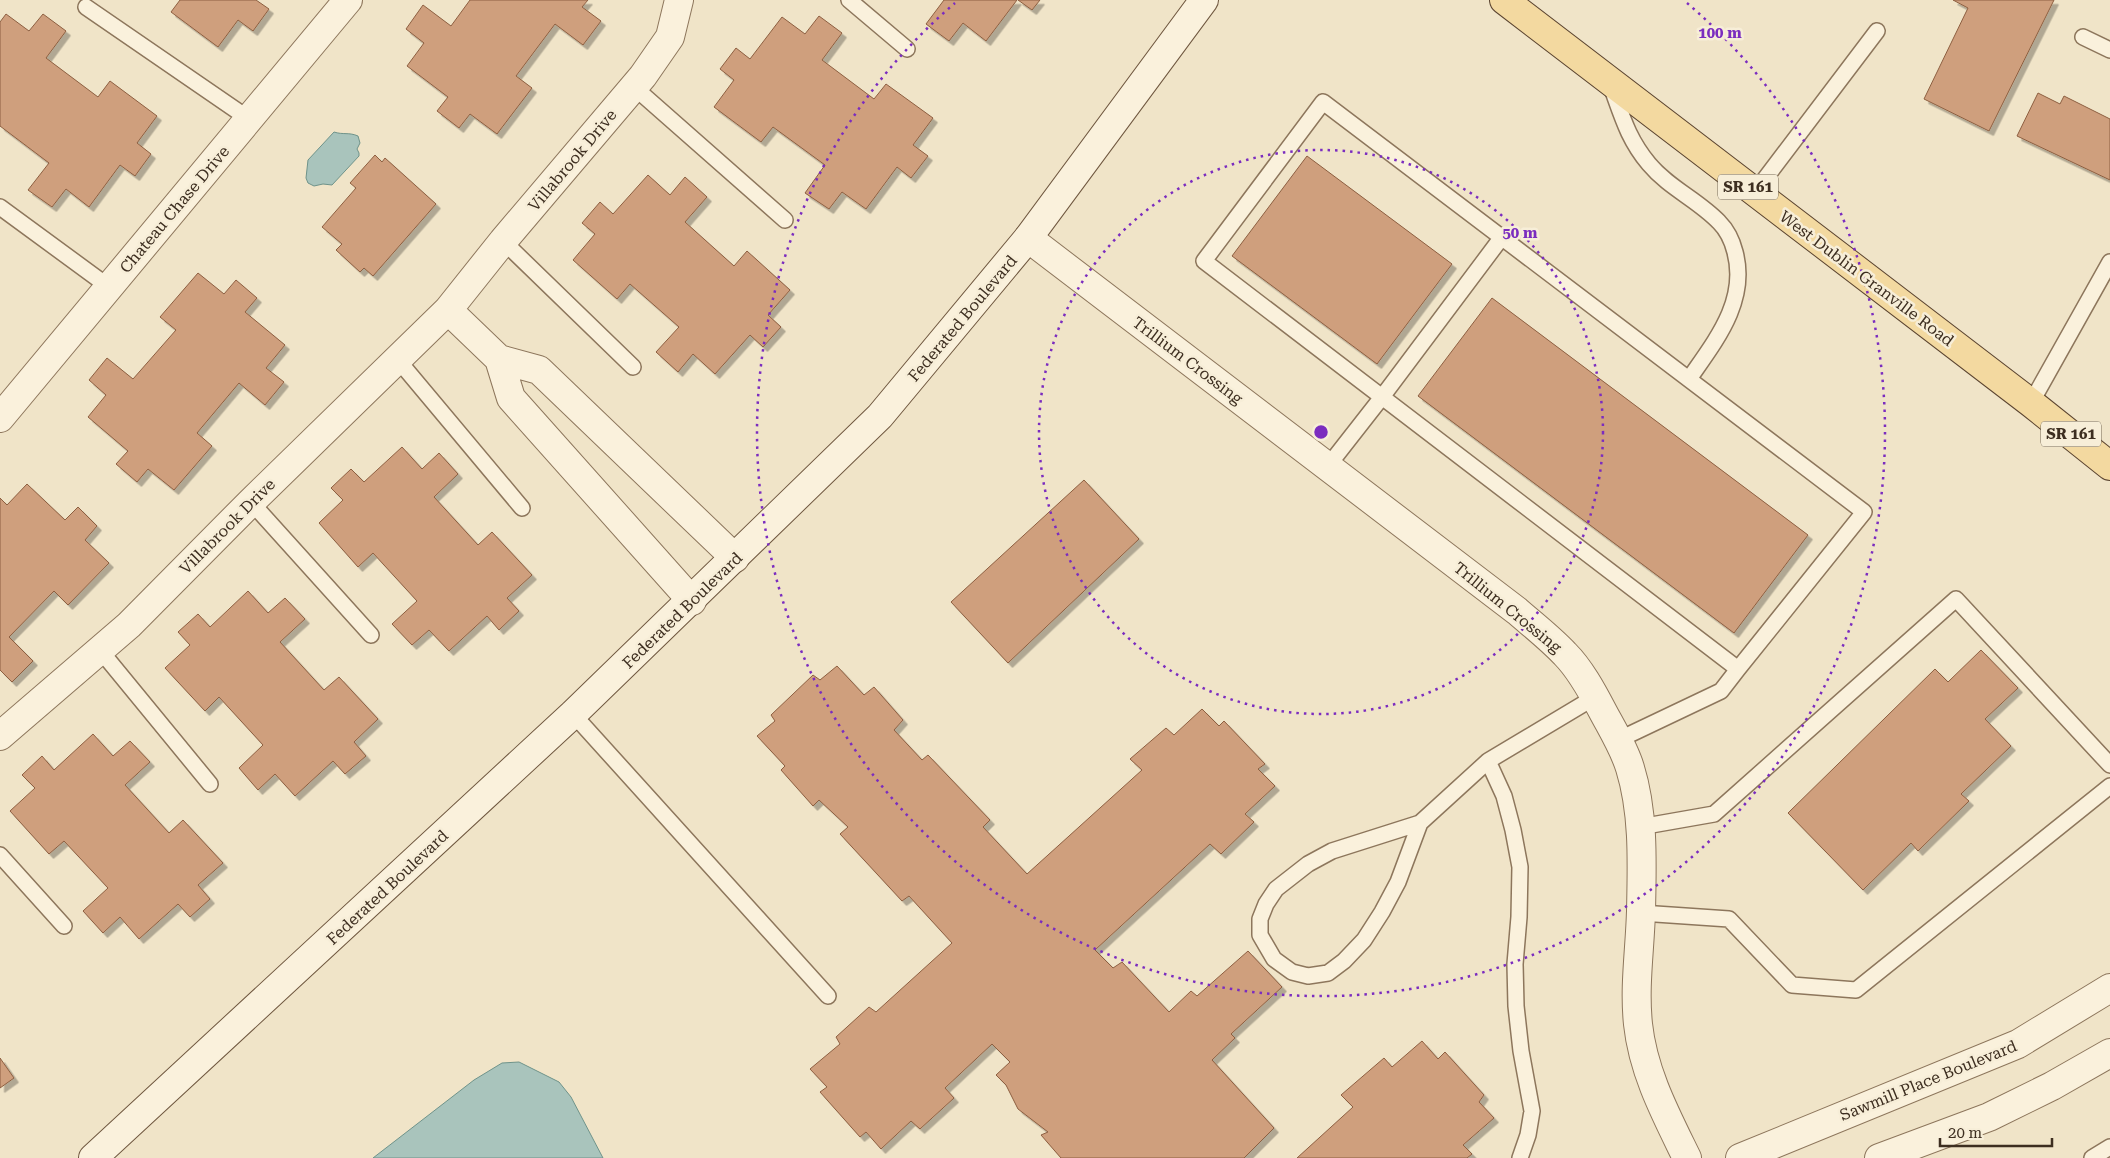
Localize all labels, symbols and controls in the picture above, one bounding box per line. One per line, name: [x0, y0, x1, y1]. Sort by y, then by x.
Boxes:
text: 100 m: [1698, 24, 1742, 42]
street label: Villabrook Drive: [524, 105, 621, 215]
street label: Chateau Chase Drive: [116, 142, 233, 277]
road number: SR 161: [1718, 174, 1778, 200]
street label: West Dublin Granville Road: [1776, 207, 1958, 350]
text: 50 m: [1502, 224, 1538, 242]
street label: Federated Boulevard: [904, 251, 1021, 385]
street label: Trillium Crossing: [1129, 313, 1247, 409]
road number: SR 161: [2041, 422, 2101, 446]
centre of rings: [1312, 423, 1330, 441]
street label: Villabrook Drive: [176, 475, 279, 578]
street label: Federated Boulevard: [619, 548, 746, 672]
street label: Trillium Crossing: [1450, 558, 1566, 657]
street label: Federated Boulevard: [323, 826, 452, 949]
street label: Sawmill Place Boulevard: [1837, 1036, 2019, 1125]
scale bar: [1940, 1116, 2052, 1148]
text: 20 m: [1948, 1124, 1983, 1142]

